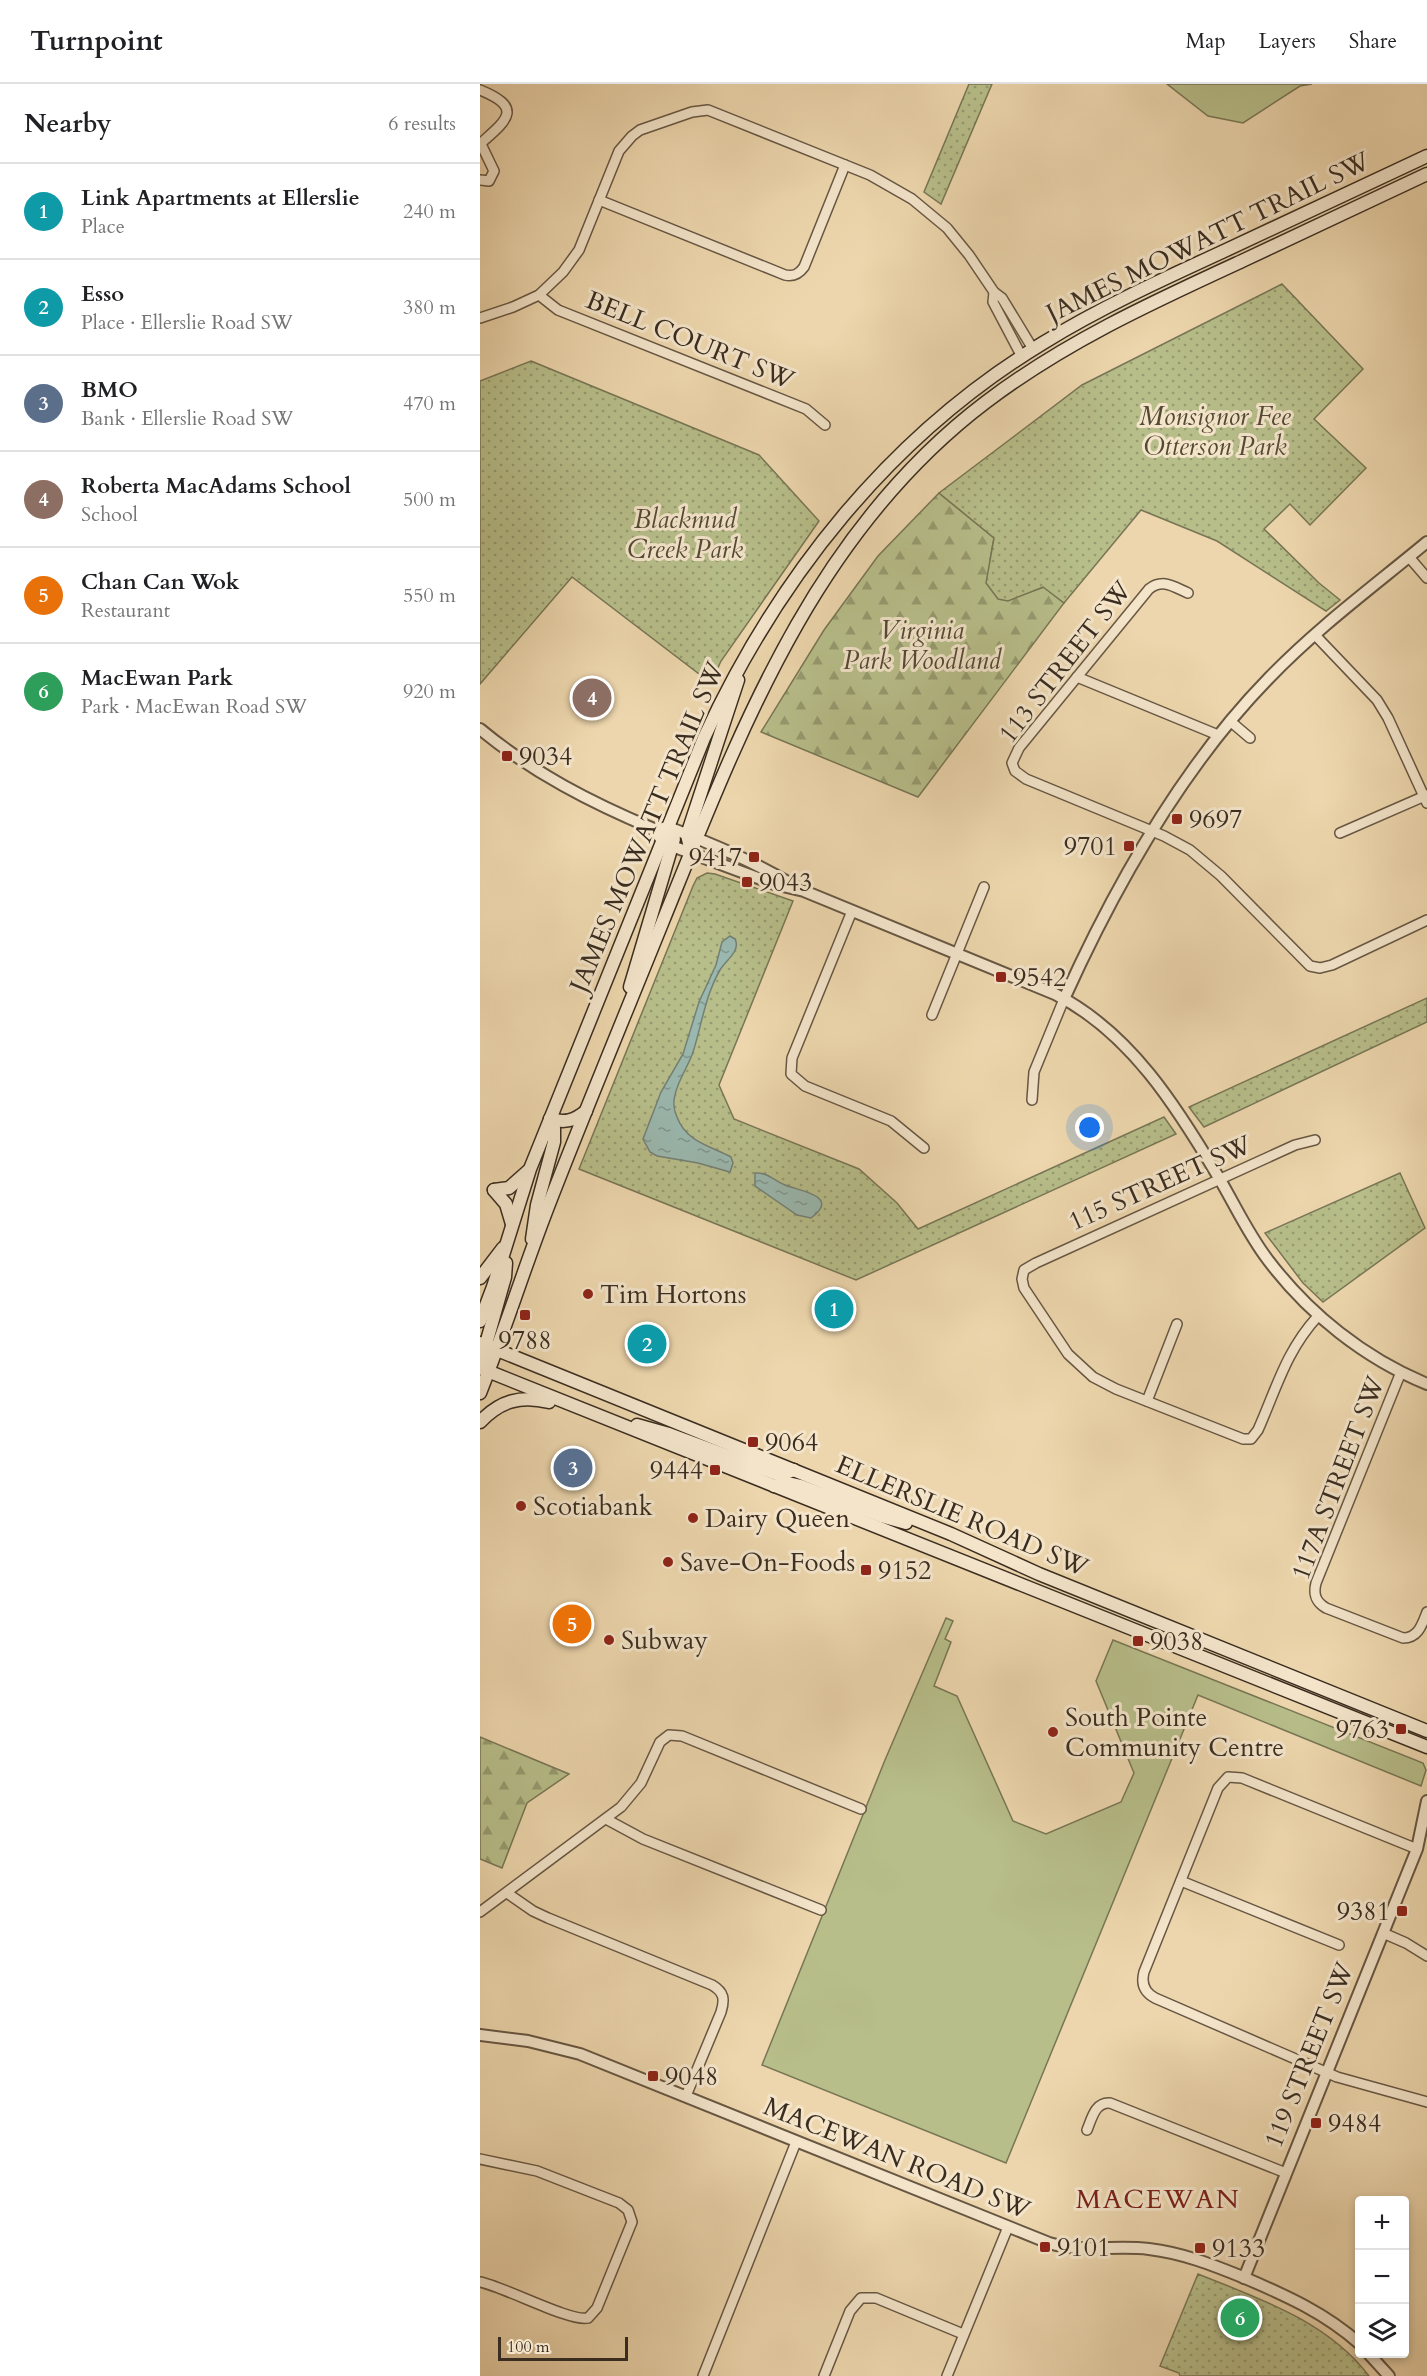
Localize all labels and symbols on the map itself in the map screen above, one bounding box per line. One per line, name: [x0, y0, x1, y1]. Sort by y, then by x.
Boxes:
street label: JAMES MOWATT TRAIL SW: [1037, 143, 1376, 333]
street label: BELL COURT SW: [581, 282, 800, 398]
park label: Monsignor Fee Otterson Park: [1139, 399, 1292, 464]
park label: Blackmud Creek Park: [627, 502, 743, 567]
street label: 113 STREET SW: [991, 573, 1140, 750]
park label: Virginia Park Woodland: [843, 613, 1002, 678]
street label: JAMES MOWATT TRAIL SW: [560, 656, 733, 1001]
pin: 4: [572, 676, 612, 720]
place label: 9034: [519, 739, 572, 774]
marker: 9034: [500, 749, 514, 763]
place label: 9697: [1189, 802, 1242, 837]
marker: 9697: [1170, 812, 1184, 826]
place label: 9701: [1064, 829, 1117, 864]
marker: 9701: [1122, 839, 1136, 853]
place label: 9417: [689, 840, 742, 875]
marker: 9417: [747, 850, 761, 864]
place label: 9043: [759, 865, 812, 900]
marker: 9043: [740, 875, 754, 889]
place label: 9542: [1013, 960, 1066, 995]
marker: 9542: [994, 970, 1008, 984]
your location: [1075, 1113, 1104, 1142]
street label: 115 STREET SW: [1063, 1127, 1257, 1239]
place label: Tim Hortons: [600, 1277, 746, 1312]
pin: 1: [814, 1286, 854, 1332]
marker: Tim Hortons: [581, 1287, 595, 1301]
marker: 9788: [518, 1308, 532, 1322]
pin: 2: [628, 1322, 666, 1366]
place label: 9788: [498, 1323, 552, 1358]
street label: 117A STREET SW: [1283, 1371, 1393, 1585]
place label: 9064: [765, 1425, 818, 1460]
marker: 9064: [746, 1435, 760, 1449]
pin: 3: [554, 1446, 592, 1490]
street label: ELLERSLIE ROAD SW: [830, 1447, 1094, 1585]
place label: 9444: [650, 1453, 703, 1488]
marker: 9444: [708, 1463, 722, 1477]
place label: Scotiabank: [533, 1489, 653, 1524]
marker: Scotiabank: [514, 1499, 528, 1513]
place label: Dairy Queen: [705, 1501, 850, 1536]
marker: Dairy Queen: [686, 1511, 700, 1525]
place label: Save-On-Foods: [680, 1545, 855, 1580]
place label: 9152: [878, 1553, 931, 1588]
marker: Save-On-Foods: [661, 1555, 675, 1569]
marker: 9152: [859, 1563, 873, 1577]
pin: 5: [552, 1602, 592, 1646]
place label: Subway: [621, 1623, 708, 1658]
place label: 9038: [1150, 1624, 1203, 1659]
marker: Subway: [602, 1633, 616, 1647]
marker: 9038: [1131, 1634, 1145, 1648]
place label: South Pointe Community Centre: [1065, 1700, 1284, 1765]
place label: 9763: [1336, 1712, 1389, 1747]
marker: 9763: [1394, 1722, 1408, 1736]
marker: South Pointe Community Centre: [1046, 1725, 1060, 1739]
place label: 9381: [1337, 1894, 1390, 1929]
marker: 9381: [1395, 1904, 1409, 1918]
street label: 119 STREET SW: [1256, 1957, 1362, 2153]
place label: 9048: [665, 2059, 718, 2094]
marker: 9048: [646, 2069, 660, 2083]
street label: MACEWAN ROAD SW: [759, 2089, 1036, 2228]
place label: 9484: [1328, 2106, 1381, 2141]
marker: 9484: [1309, 2116, 1323, 2130]
district label: MACEWAN: [1076, 2181, 1240, 2218]
place label: 9101: [1057, 2230, 1110, 2265]
place label: 9133: [1212, 2231, 1265, 2266]
marker: 9101: [1038, 2240, 1052, 2254]
marker: 9133: [1193, 2241, 1207, 2255]
pin: 6: [1220, 2296, 1260, 2340]
scale bar: [498, 2334, 628, 2362]

